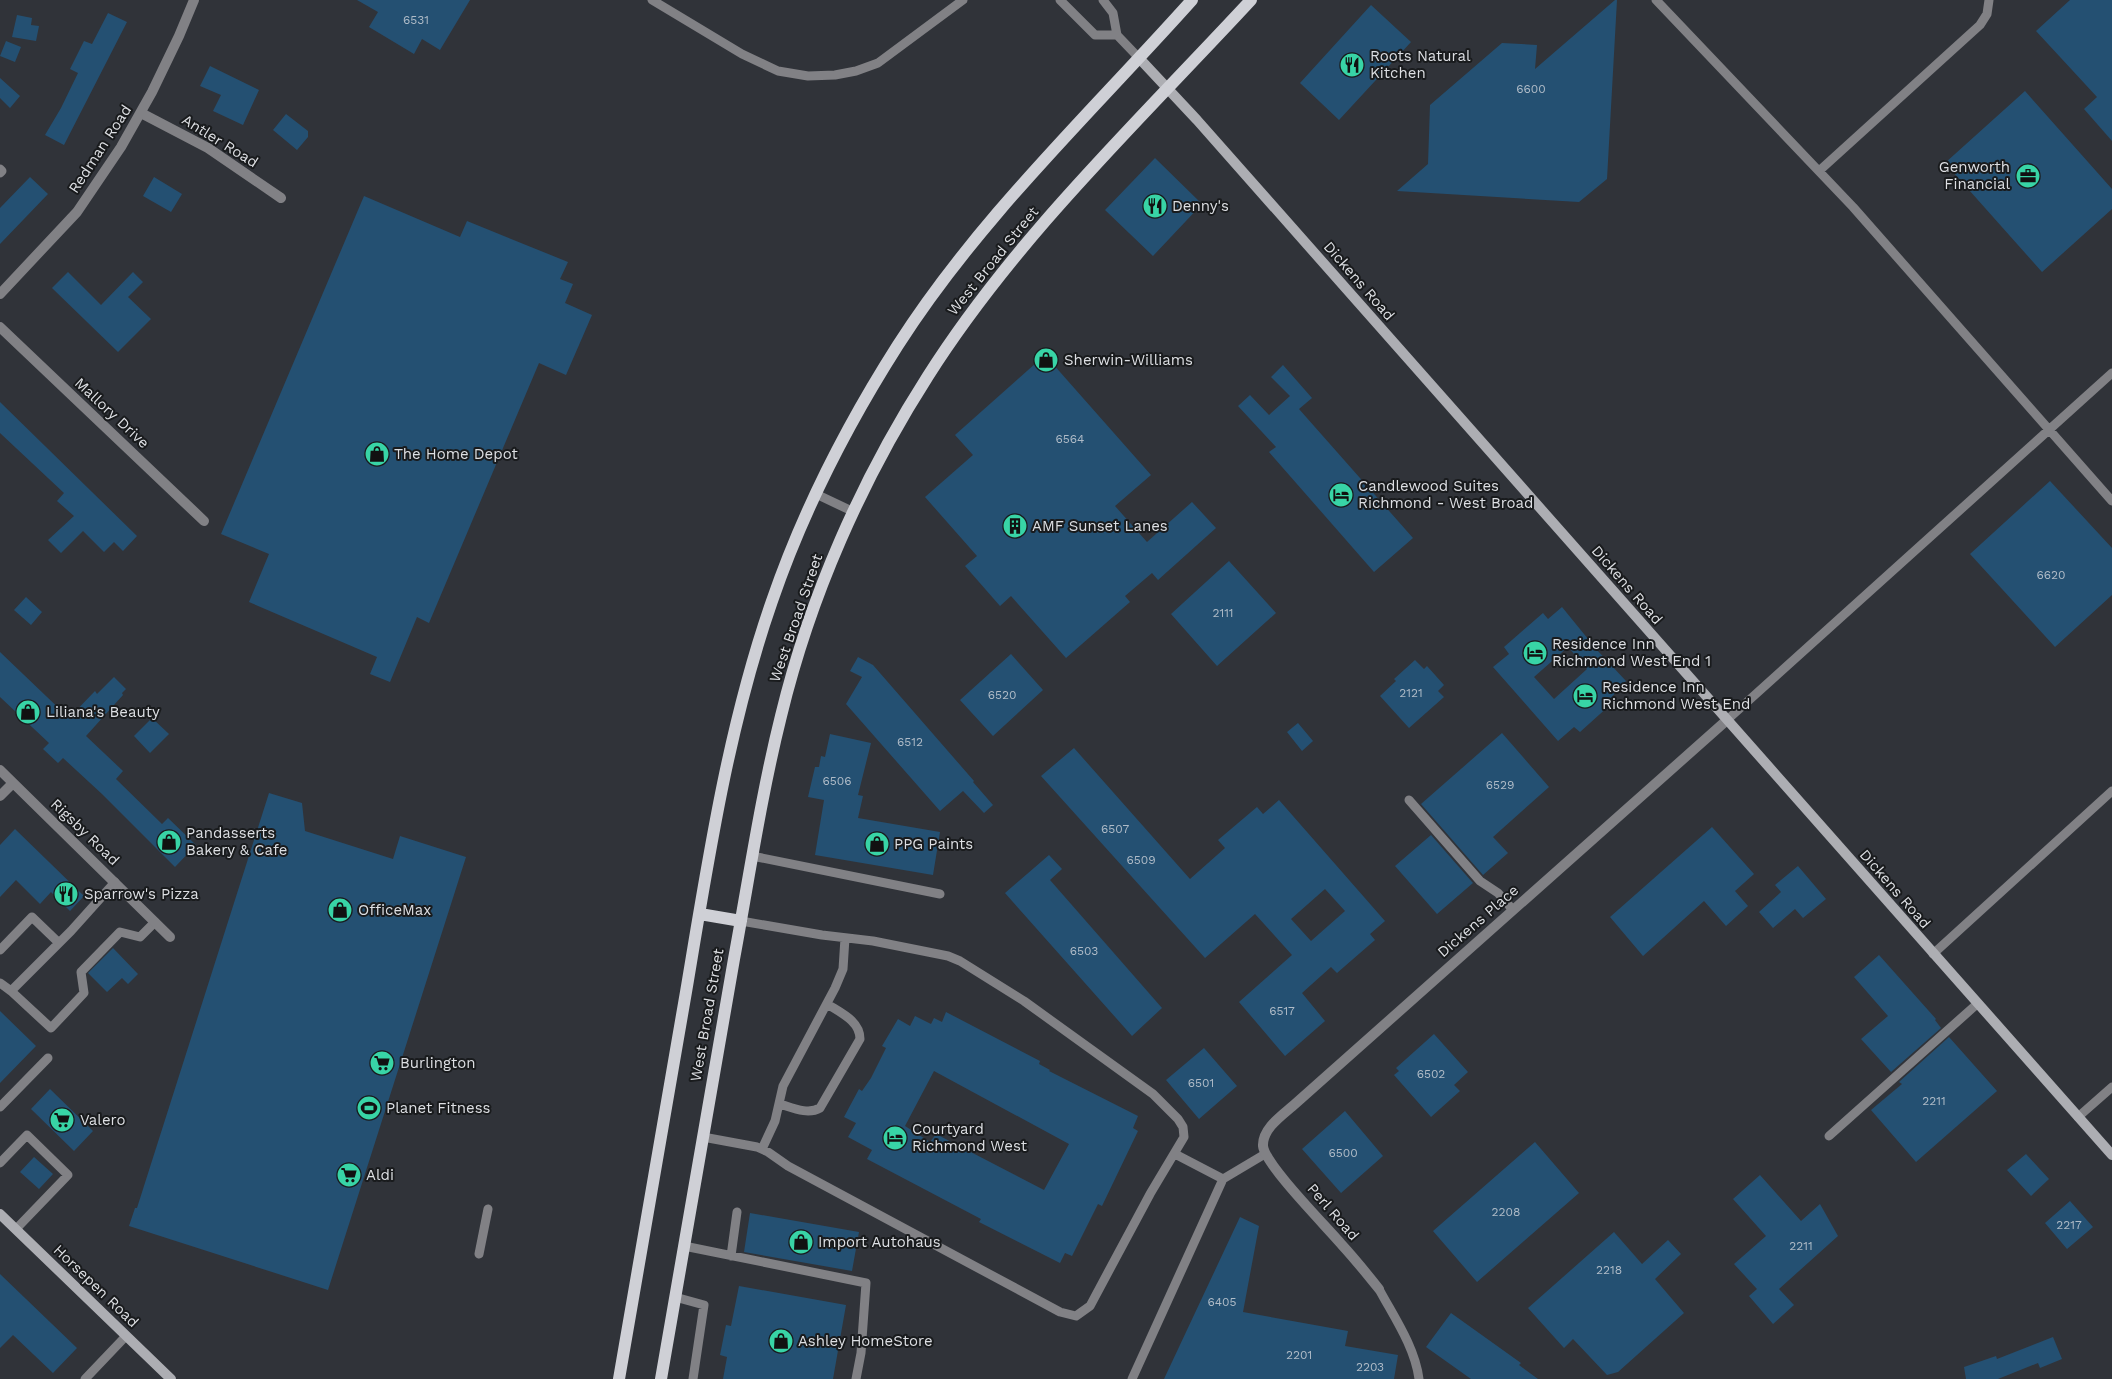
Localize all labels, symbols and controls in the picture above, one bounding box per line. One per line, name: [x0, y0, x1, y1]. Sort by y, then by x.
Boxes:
house number: 6531: [403, 13, 429, 27]
place label: Roots Natural Kitchen: [1370, 47, 1471, 82]
restaurant icon: Roots Natural Kitchen: [1339, 52, 1365, 78]
house number: 6600: [1516, 82, 1546, 96]
street label: Redman Road: [65, 101, 135, 197]
street label: Antler Road: [179, 111, 261, 171]
place label: Genworth Financial: [1939, 158, 2010, 193]
office icon: Genworth Financial: [2015, 163, 2041, 189]
restaurant icon: Denny's: [1142, 193, 1168, 219]
place label: Denny's: [1172, 197, 1229, 215]
street label: West Broad Street: [944, 202, 1043, 319]
street label: Dickens Road: [1320, 238, 1398, 324]
shop icon: Sherwin-Williams: [1033, 347, 1059, 373]
place label: Sherwin-Williams: [1064, 351, 1193, 369]
street label: Mallory Drive: [71, 374, 153, 452]
house number: 6564: [1056, 432, 1084, 446]
shop icon: The Home Depot: [364, 441, 390, 467]
place label: The Home Depot: [394, 445, 519, 463]
place label: Candlewood Suites Richmond - West Broad: [1358, 477, 1534, 512]
hotel icon: Candlewood Suites Richmond - West Broad: [1328, 482, 1354, 508]
building icon: AMF Sunset Lanes: [1002, 513, 1028, 539]
place label: AMF Sunset Lanes: [1032, 517, 1168, 535]
street label: Dickens Road: [1588, 542, 1666, 628]
street label: West Broad Street: [766, 551, 827, 685]
house number: 6620: [2036, 568, 2066, 582]
house number: 2111: [1212, 606, 1234, 620]
place label: Residence Inn Richmond West End 1: [1552, 635, 1711, 670]
hotel icon: Residence Inn Richmond West End 1: [1522, 640, 1548, 666]
place label: Residence Inn Richmond West End: [1602, 678, 1750, 713]
hotel icon: Residence Inn Richmond West End: [1572, 683, 1598, 709]
house number: 2121: [1399, 686, 1423, 700]
house number: 6520: [988, 688, 1016, 702]
shop icon: Liliana's Beauty: [15, 699, 41, 725]
place label: Liliana's Beauty: [46, 703, 160, 721]
house number: 6512: [897, 735, 923, 749]
house number: 6506: [822, 774, 852, 788]
house number: 6529: [1486, 778, 1514, 792]
street label: Rigsby Road: [47, 795, 123, 869]
house number: 6507: [1101, 822, 1129, 836]
place label: Pandasserts Bakery & Cafe: [186, 824, 287, 859]
shop icon: Pandasserts Bakery & Cafe: [156, 829, 182, 855]
shop icon: PPG Paints: [864, 831, 890, 857]
place label: PPG Paints: [894, 835, 973, 853]
street label: Dickens Road: [1856, 846, 1934, 932]
house number: 6509: [1126, 853, 1156, 867]
restaurant icon: Sparrow's Pizza: [53, 881, 79, 907]
street label: Dickens Place: [1434, 881, 1522, 961]
place label: Sparrow's Pizza: [84, 885, 199, 903]
shop icon: OfficeMax: [327, 897, 353, 923]
place label: OfficeMax: [358, 901, 431, 919]
house number: 6503: [1070, 944, 1098, 958]
street label: West Broad Street: [686, 946, 728, 1083]
house number: 6517: [1269, 1004, 1295, 1018]
supermarket icon: Burlington: [369, 1050, 395, 1076]
place label: Burlington: [400, 1054, 476, 1072]
house number: 6502: [1417, 1067, 1445, 1081]
house number: 6501: [1188, 1076, 1214, 1090]
house number: 2211: [1922, 1094, 1946, 1108]
sports icon: Planet Fitness: [356, 1095, 382, 1121]
place label: Planet Fitness: [386, 1099, 491, 1117]
supermarket icon: Valero: [49, 1107, 75, 1133]
place label: Valero: [80, 1111, 125, 1129]
place label: Courtyard Richmond West: [912, 1120, 1028, 1155]
hotel icon: Courtyard Richmond West: [882, 1125, 908, 1151]
house number: 6500: [1328, 1146, 1358, 1160]
supermarket icon: Aldi: [336, 1162, 362, 1188]
place label: Aldi: [366, 1166, 394, 1184]
street label: Perl Road: [1303, 1180, 1363, 1244]
house number: 2208: [1492, 1205, 1520, 1219]
house number: 2217: [2056, 1218, 2082, 1232]
shop icon: Import Autohaus: [788, 1229, 814, 1255]
place label: Import Autohaus: [818, 1233, 941, 1251]
house number: 2211: [1789, 1239, 1813, 1253]
street label: Horsepen Road: [50, 1241, 142, 1331]
house number: 2218: [1596, 1263, 1622, 1277]
house number: 6405: [1207, 1295, 1237, 1309]
shop icon: Ashley HomeStore: [768, 1328, 794, 1354]
place label: Ashley HomeStore: [798, 1332, 933, 1350]
house number: 2201: [1286, 1348, 1312, 1362]
house number: 2203: [1356, 1360, 1384, 1374]

